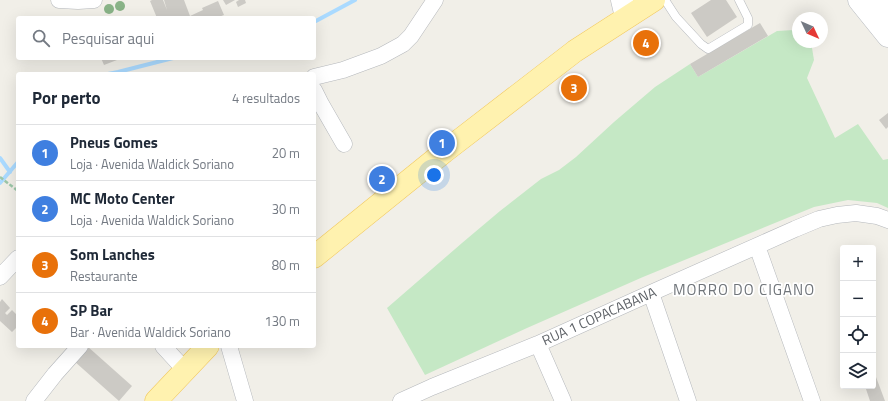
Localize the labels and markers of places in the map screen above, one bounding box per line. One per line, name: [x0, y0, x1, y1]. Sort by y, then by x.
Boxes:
pin: 4: [633, 28, 659, 58]
pin: 3: [561, 73, 587, 103]
pin: 1: [429, 128, 455, 158]
pin: 2: [369, 164, 395, 194]

